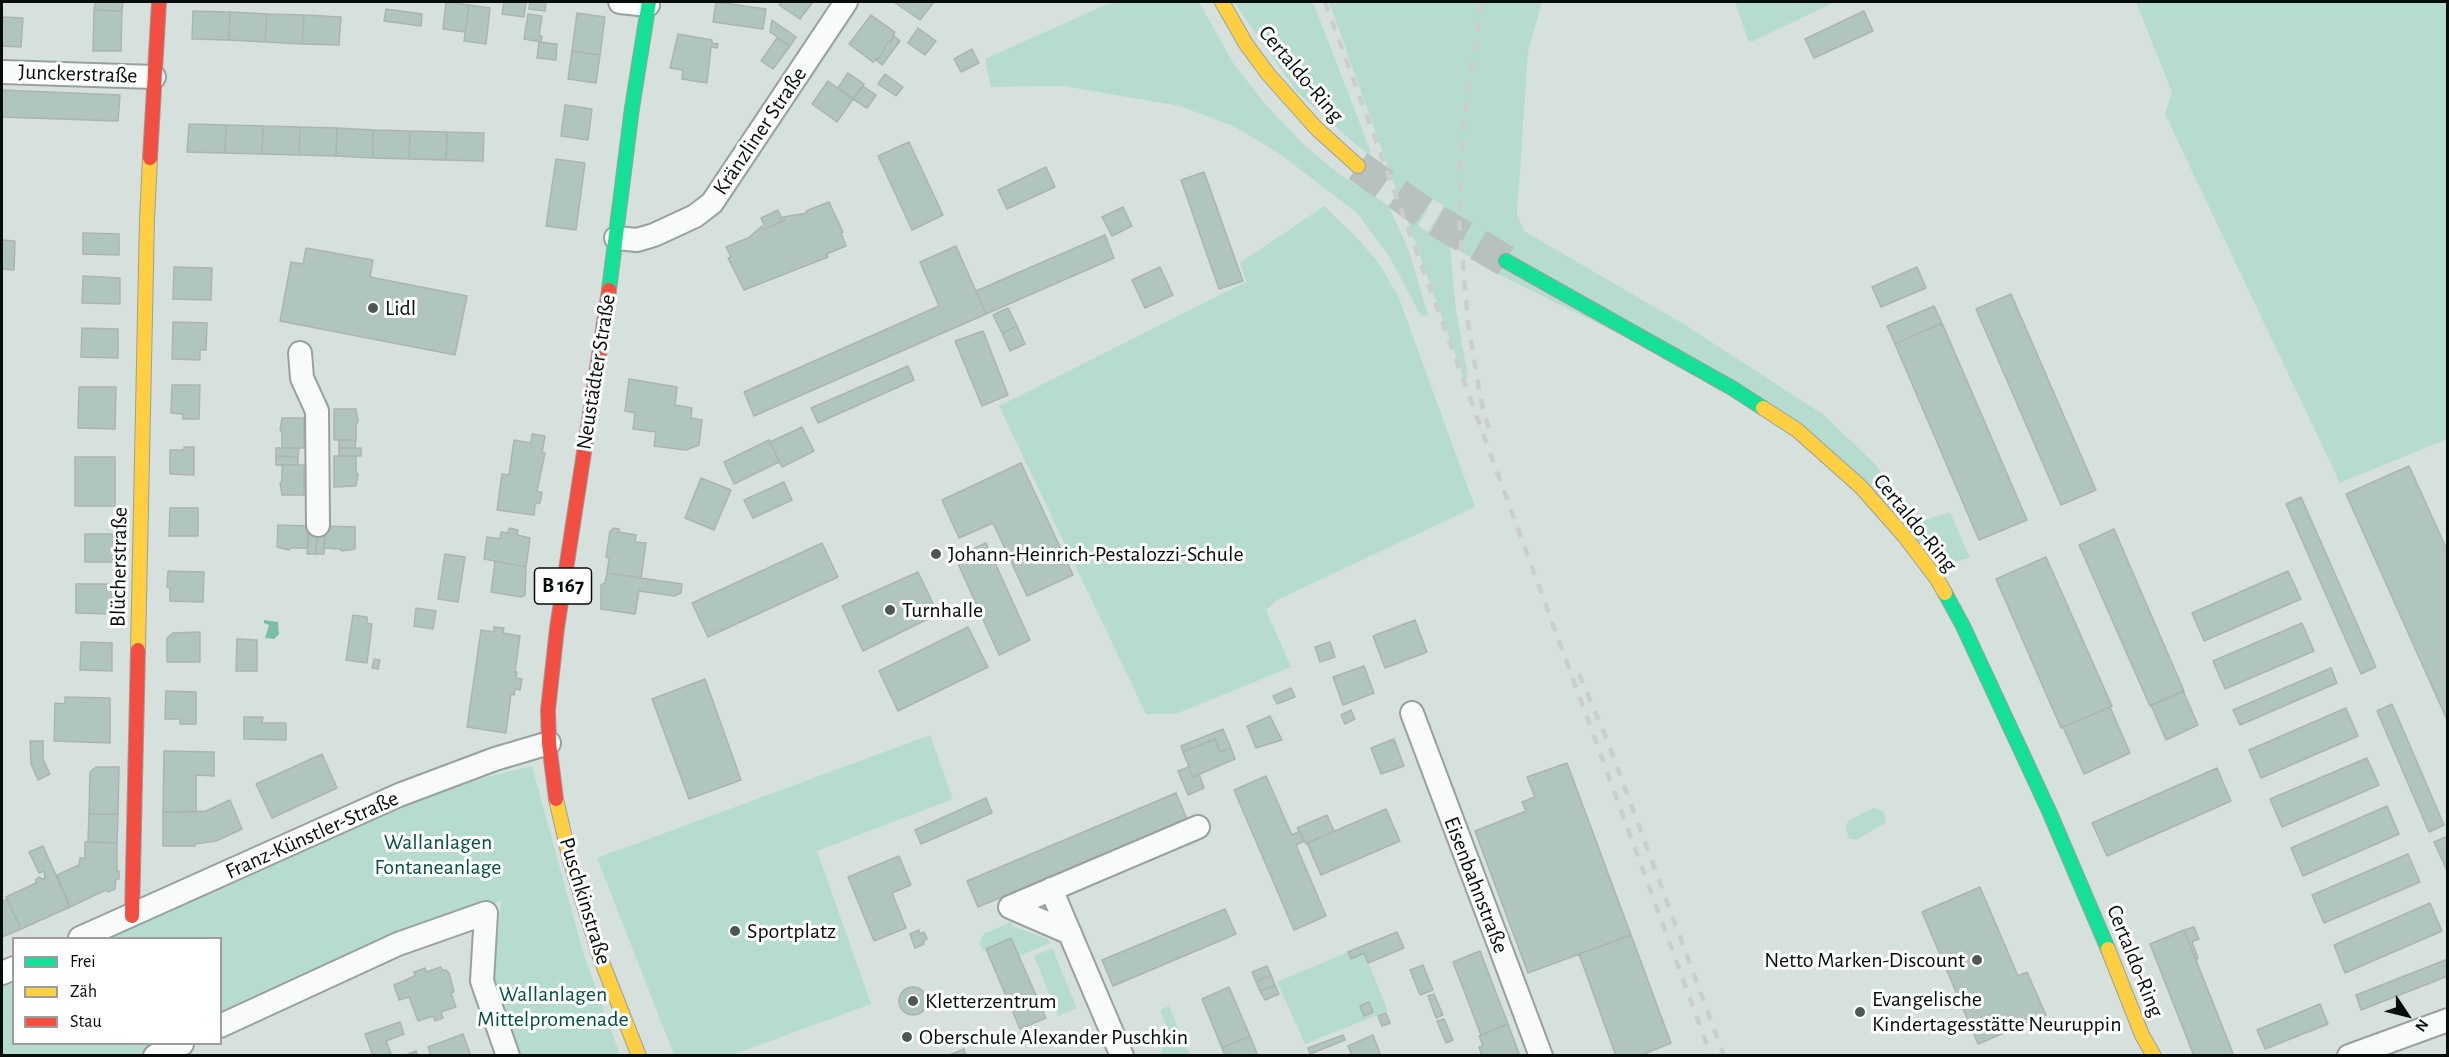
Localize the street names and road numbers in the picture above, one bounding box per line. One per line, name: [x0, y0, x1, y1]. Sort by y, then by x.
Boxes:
street label: Certaldo-Ring: [1253, 20, 1349, 128]
street label: Junckerstraße: [18, 59, 138, 89]
street label: Kränzliner Straße: [707, 62, 813, 200]
street label: Neustädter Straße: [571, 292, 621, 452]
street label: Certaldo-Ring: [1867, 469, 1963, 577]
street label: Blücherstraße: [105, 507, 133, 627]
road number: B 167: [534, 568, 592, 604]
street label: Franz-Künstler-Straße: [221, 785, 403, 885]
street label: Eisenbahnstraße: [1438, 813, 1514, 957]
street label: Puschkinstraße: [553, 834, 617, 968]
street label: Certaldo-Ring: [2101, 901, 2169, 1021]

